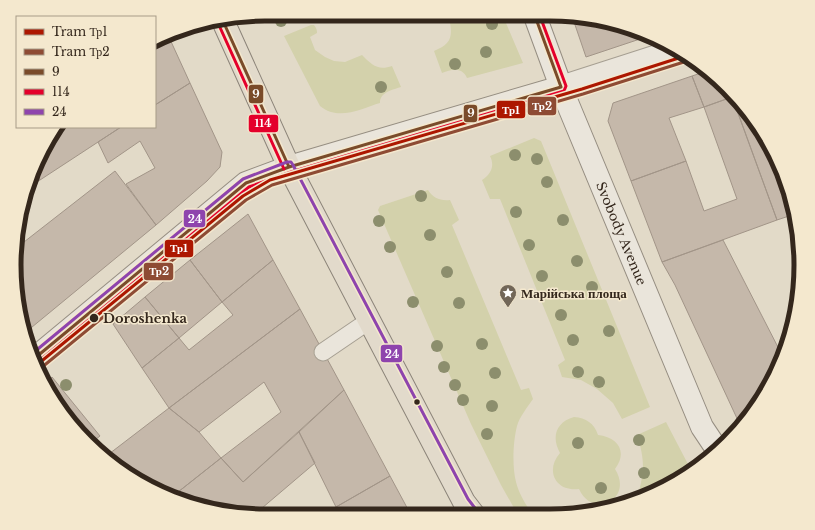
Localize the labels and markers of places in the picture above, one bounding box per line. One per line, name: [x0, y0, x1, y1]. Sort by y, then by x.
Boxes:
place icon: Марійська площа: [498, 283, 518, 308]
place label: Марійська площа: [521, 285, 627, 302]
place label: Doroshenka: [103, 310, 188, 327]
marker: Doroshenka: [88, 312, 100, 324]
unlabelled marker: [412, 397, 422, 407]

